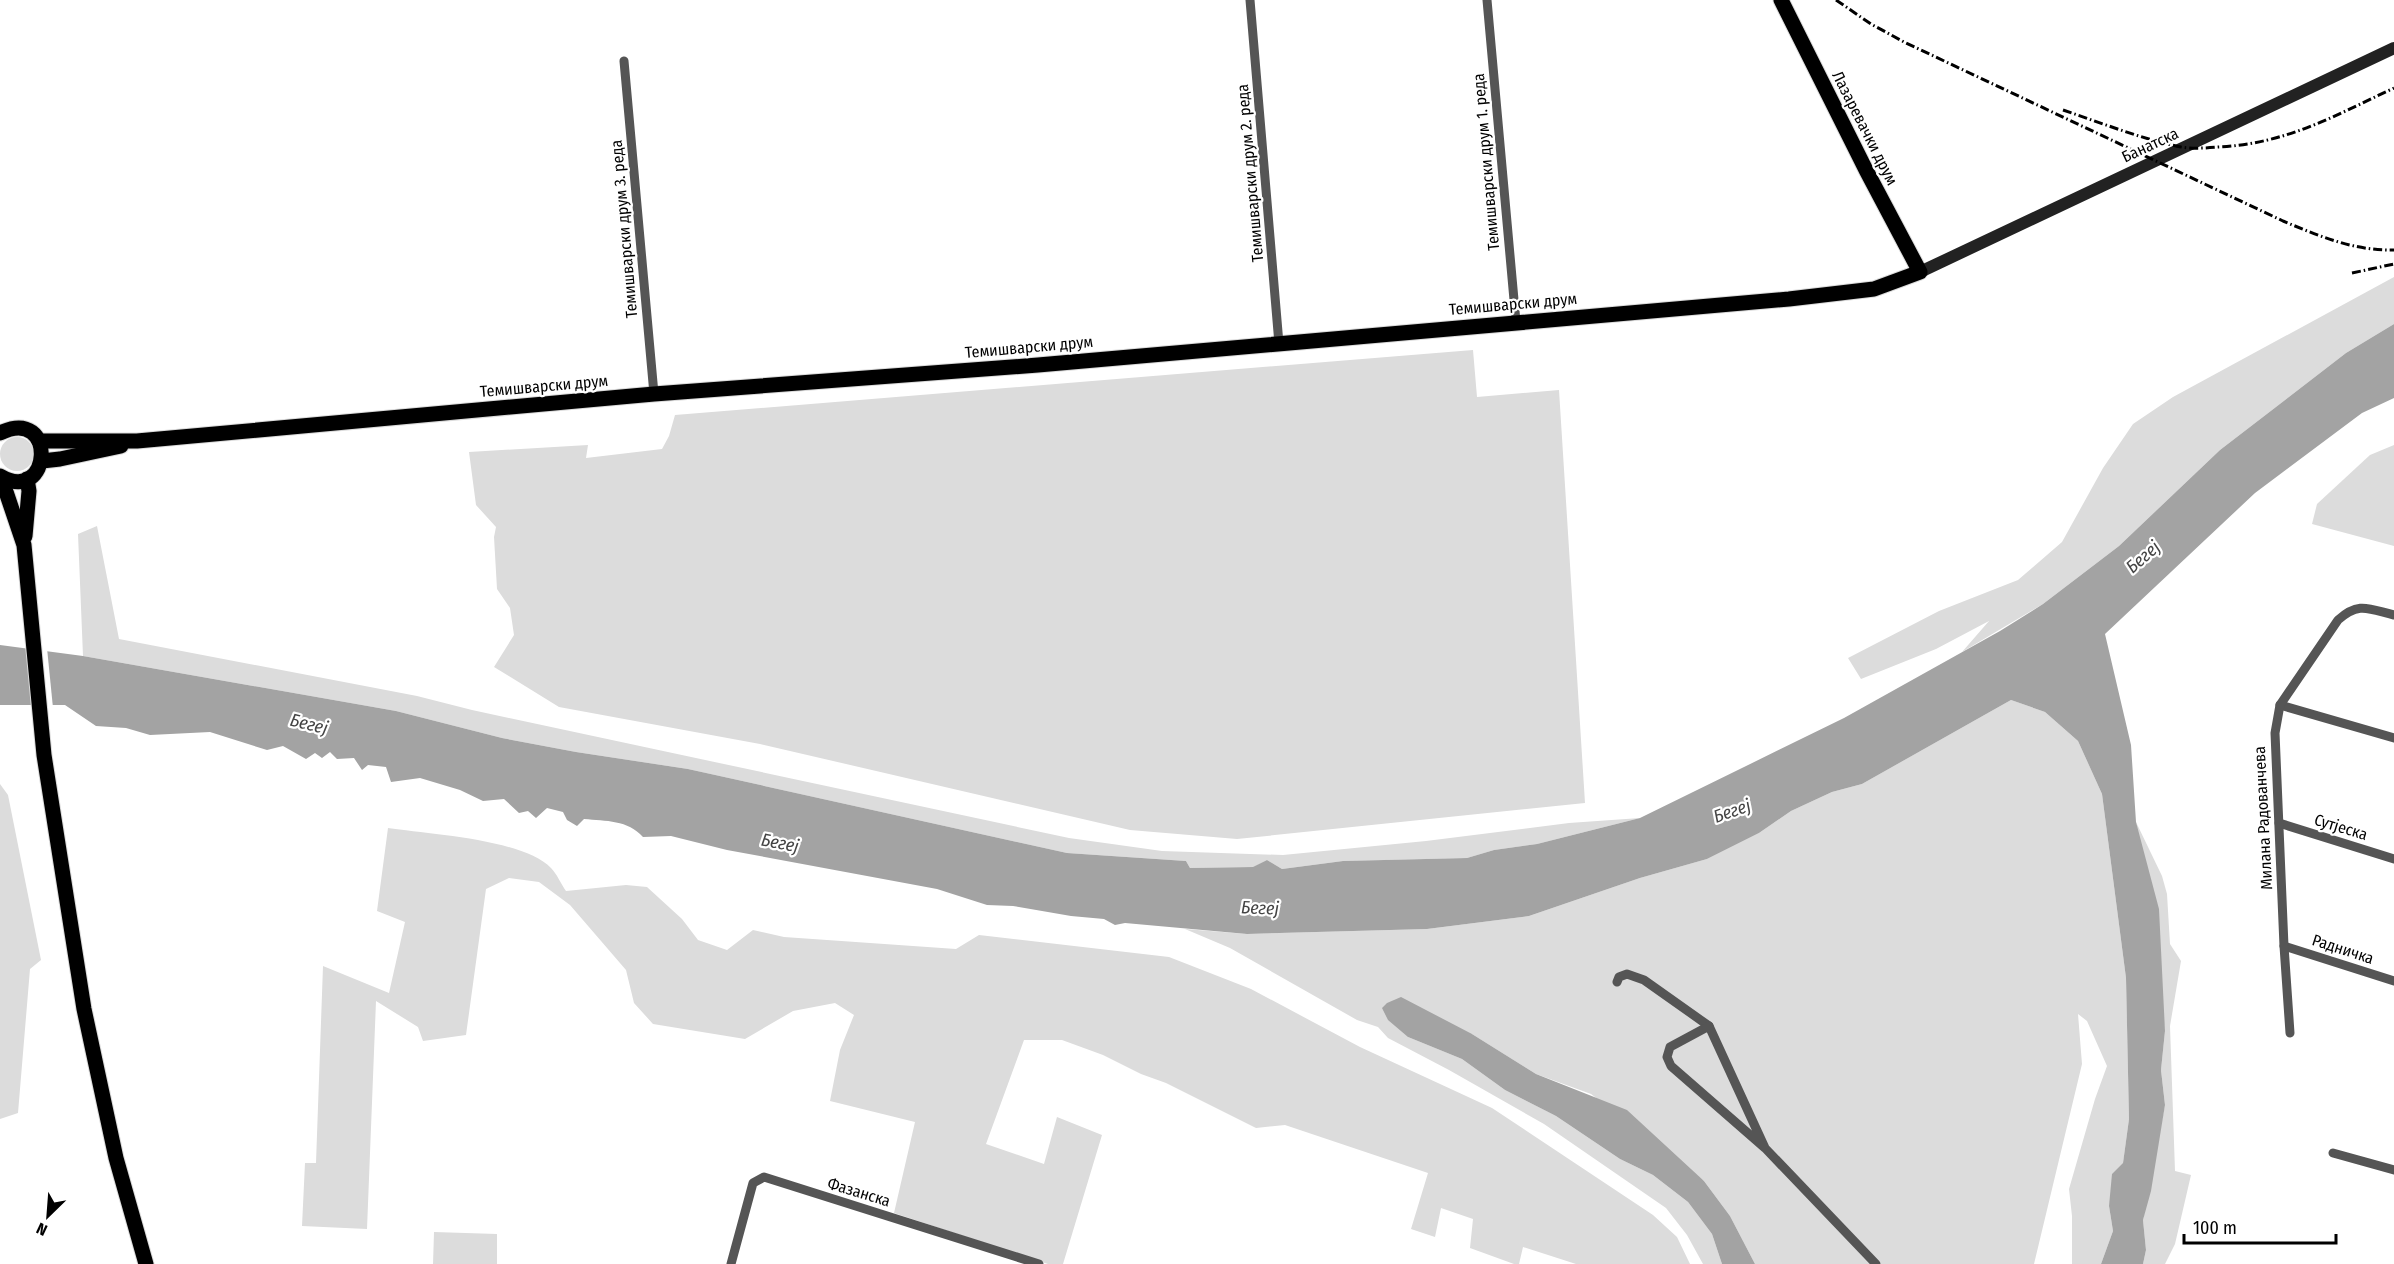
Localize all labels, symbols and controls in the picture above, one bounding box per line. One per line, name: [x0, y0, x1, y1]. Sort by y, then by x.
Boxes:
street label: Лазаревачки друм: [1828, 68, 1902, 188]
street label: Темишварски друм 1. реда: [1469, 72, 1503, 251]
street label: Темишварски друм 2. реда: [1233, 83, 1267, 263]
street label: Банатска: [2119, 124, 2181, 166]
street label: Темишварски друм 3. реда: [607, 139, 641, 319]
street label: Темишварски друм: [1448, 289, 1578, 319]
street label: Темишварски друм: [964, 332, 1094, 362]
street label: Темишварски друм: [479, 371, 609, 401]
water label: Бегеј: [2121, 536, 2165, 578]
water label: Бегеј: [288, 709, 331, 739]
street label: Милана Радованчева: [2250, 746, 2276, 890]
water label: Бегеј: [1710, 794, 1754, 828]
street label: Сутјеска: [2312, 810, 2370, 844]
water label: Бегеј: [759, 829, 801, 858]
water label: Бегеј: [1241, 896, 1280, 920]
street label: Радничка: [2310, 930, 2376, 968]
street label: Фазанска: [825, 1173, 893, 1211]
north arrow: [18, 1186, 78, 1246]
scale bar: [2184, 1207, 2336, 1245]
text: 100 m: [2193, 1217, 2237, 1239]
text: N: [34, 1219, 50, 1240]

